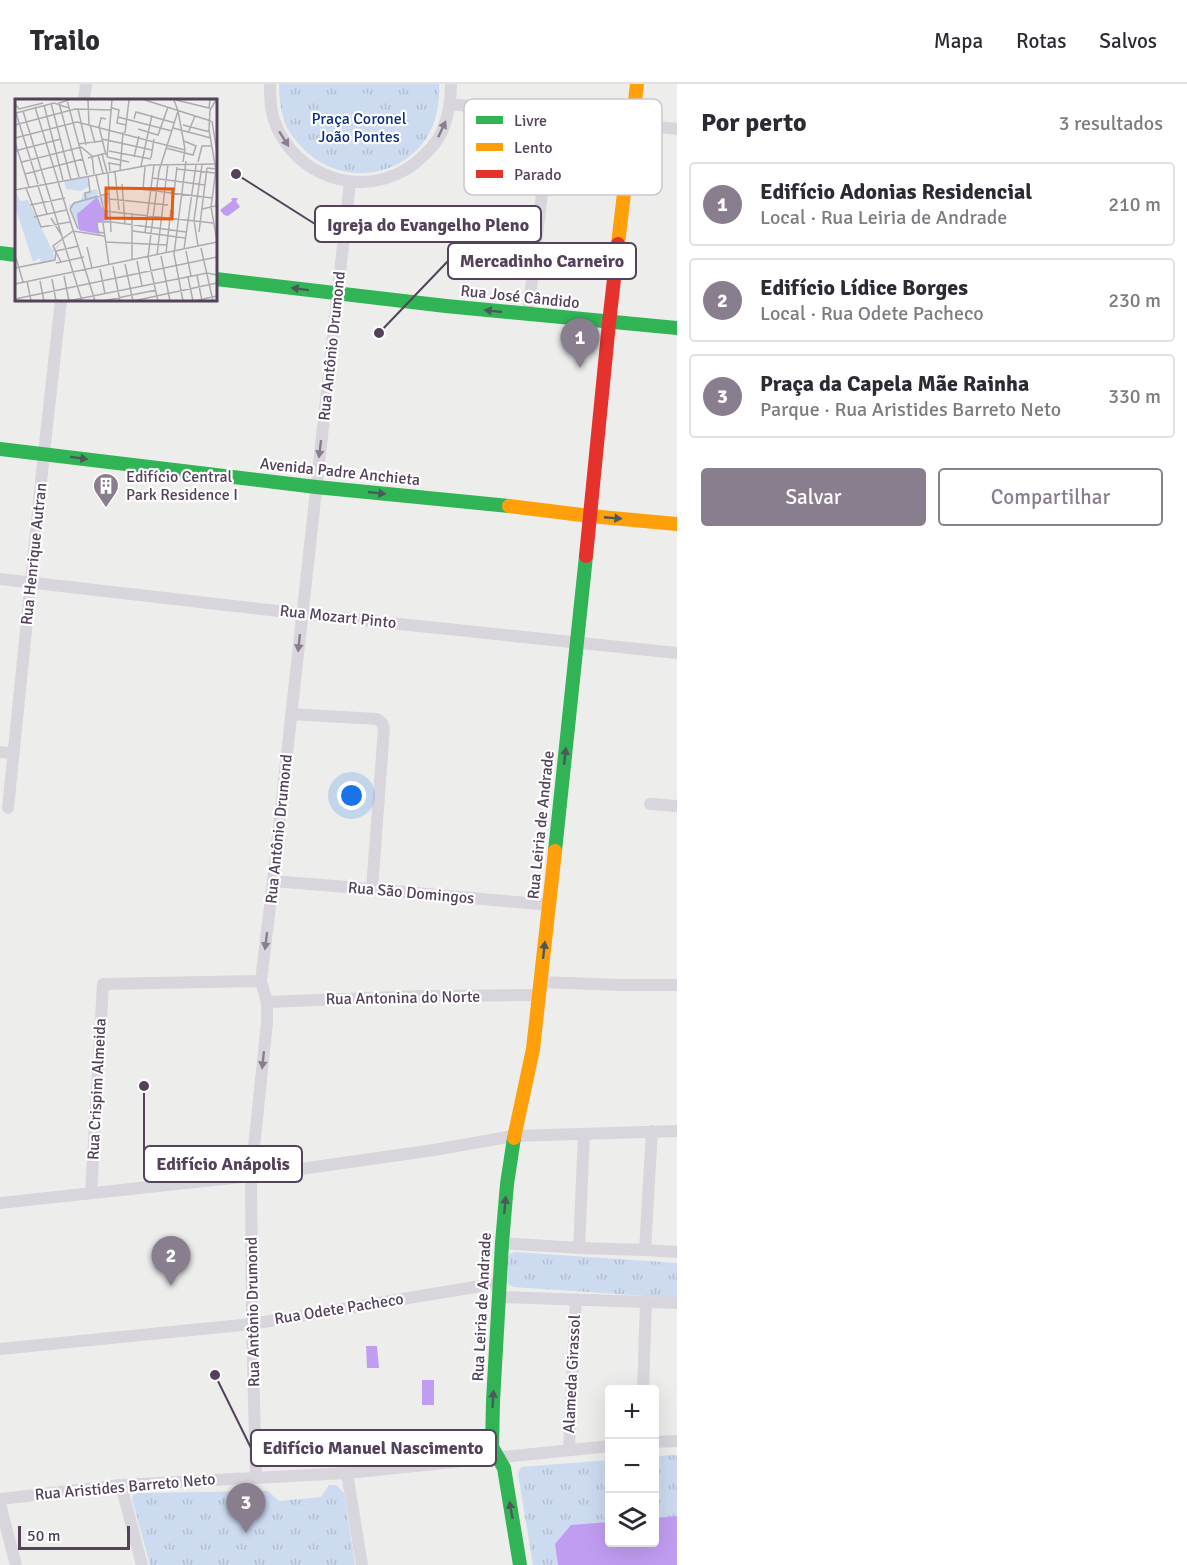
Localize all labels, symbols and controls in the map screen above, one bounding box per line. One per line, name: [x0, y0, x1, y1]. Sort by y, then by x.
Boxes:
text: Trailo: [30, 24, 100, 58]
text: Mapa: [934, 28, 983, 54]
text: Rotas: [1016, 28, 1066, 54]
text: Salvos: [1099, 28, 1157, 54]
inset map: [15, 99, 218, 302]
legend: [464, 99, 662, 195]
text: Por perto: [701, 107, 807, 139]
park label: Praça Coronel João Pontes: [311, 109, 407, 147]
text: Livre: [514, 111, 547, 131]
text: 3 resultados: [1059, 111, 1163, 136]
one-way arrow: [436, 120, 446, 138]
one-way arrow: [279, 131, 290, 147]
text: Lento: [514, 138, 552, 158]
text: Parado: [514, 165, 561, 185]
text: Edifício Adonias Residencial: [760, 178, 1032, 205]
text: 1: [717, 192, 728, 217]
text: 210 m: [1108, 192, 1161, 217]
text: Local · Rua Leiria de Andrade: [760, 205, 1007, 230]
callout: Igreja do Evangelho Pleno: [315, 206, 541, 242]
text: Igreja do Evangelho Pleno: [327, 214, 529, 236]
callout: Mercadinho Carneiro: [448, 243, 636, 279]
text: Mercadinho Carneiro: [460, 250, 624, 272]
street label: Rua Antônio Drumond: [314, 270, 350, 422]
text: Edifício Lídice Borges: [760, 274, 968, 301]
street label: Rua José Cândido: [459, 281, 581, 313]
one-way arrow: [290, 284, 309, 294]
text: 2: [717, 288, 728, 313]
text: 230 m: [1108, 288, 1161, 313]
text: Local · Rua Odete Pacheco: [760, 301, 984, 326]
one-way arrow: [484, 306, 503, 316]
pin: 1: [560, 318, 600, 368]
text: Praça da Capela Mãe Rainha: [760, 370, 1029, 397]
text: 3: [717, 384, 728, 409]
text: 330 m: [1108, 384, 1161, 409]
text: Parque · Rua Aristides Barreto Neto: [760, 397, 1061, 422]
one-way arrow: [315, 440, 325, 459]
one-way arrow: [70, 453, 89, 463]
street label: Avenida Padre Anchieta: [259, 454, 421, 490]
place label: Edifício Central Park Residence I: [126, 467, 238, 505]
button: Salvar: [701, 468, 926, 526]
button: Compartilhar: [938, 468, 1163, 526]
building icon: Edifício Central Park Residence I: [91, 471, 121, 509]
street label: Rua Henrique Autran: [17, 482, 51, 626]
one-way arrow: [367, 488, 386, 498]
one-way arrow: [603, 513, 622, 523]
street label: Rua Mozart Pinto: [279, 601, 397, 633]
one-way arrow: [294, 633, 304, 652]
one-way arrow: [560, 747, 570, 766]
street label: Rua Leiria de Andrade: [523, 750, 559, 900]
street label: Rua Antônio Drumond: [261, 753, 297, 905]
your location: [337, 781, 366, 810]
street label: Rua São Domingos: [347, 878, 475, 908]
one-way arrow: [261, 932, 271, 951]
one-way arrow: [539, 941, 549, 960]
street label: Rua Antonina do Norte: [326, 987, 480, 1009]
street label: Rua Crispim Almeida: [83, 1018, 111, 1160]
one-way arrow: [258, 1051, 268, 1070]
callout: Edifício Anápolis: [144, 1146, 302, 1182]
text: Edifício Anápolis: [156, 1153, 290, 1175]
one-way arrow: [500, 1195, 510, 1214]
street label: Rua Leiria de Andrade: [468, 1232, 496, 1382]
pin: 2: [152, 1236, 190, 1286]
street label: Rua Antônio Drumond: [242, 1237, 264, 1387]
street label: Rua Odete Pacheco: [273, 1289, 405, 1329]
street label: Alameda Girassol: [559, 1314, 585, 1434]
map controls: [605, 1385, 659, 1547]
button: +: [605, 1385, 659, 1439]
one-way arrow: [488, 1390, 498, 1409]
callout: Edifício Manuel Nascimento: [251, 1430, 496, 1466]
text: Edifício Manuel Nascimento: [263, 1437, 483, 1459]
button: −: [605, 1439, 659, 1493]
street label: Rua Aristides Barreto Neto: [34, 1469, 216, 1505]
pin: 3: [226, 1484, 266, 1533]
button: layers: [605, 1493, 659, 1547]
one-way arrow: [506, 1500, 515, 1519]
scale bar: [18, 1523, 130, 1550]
text: 50 m: [27, 1526, 61, 1546]

